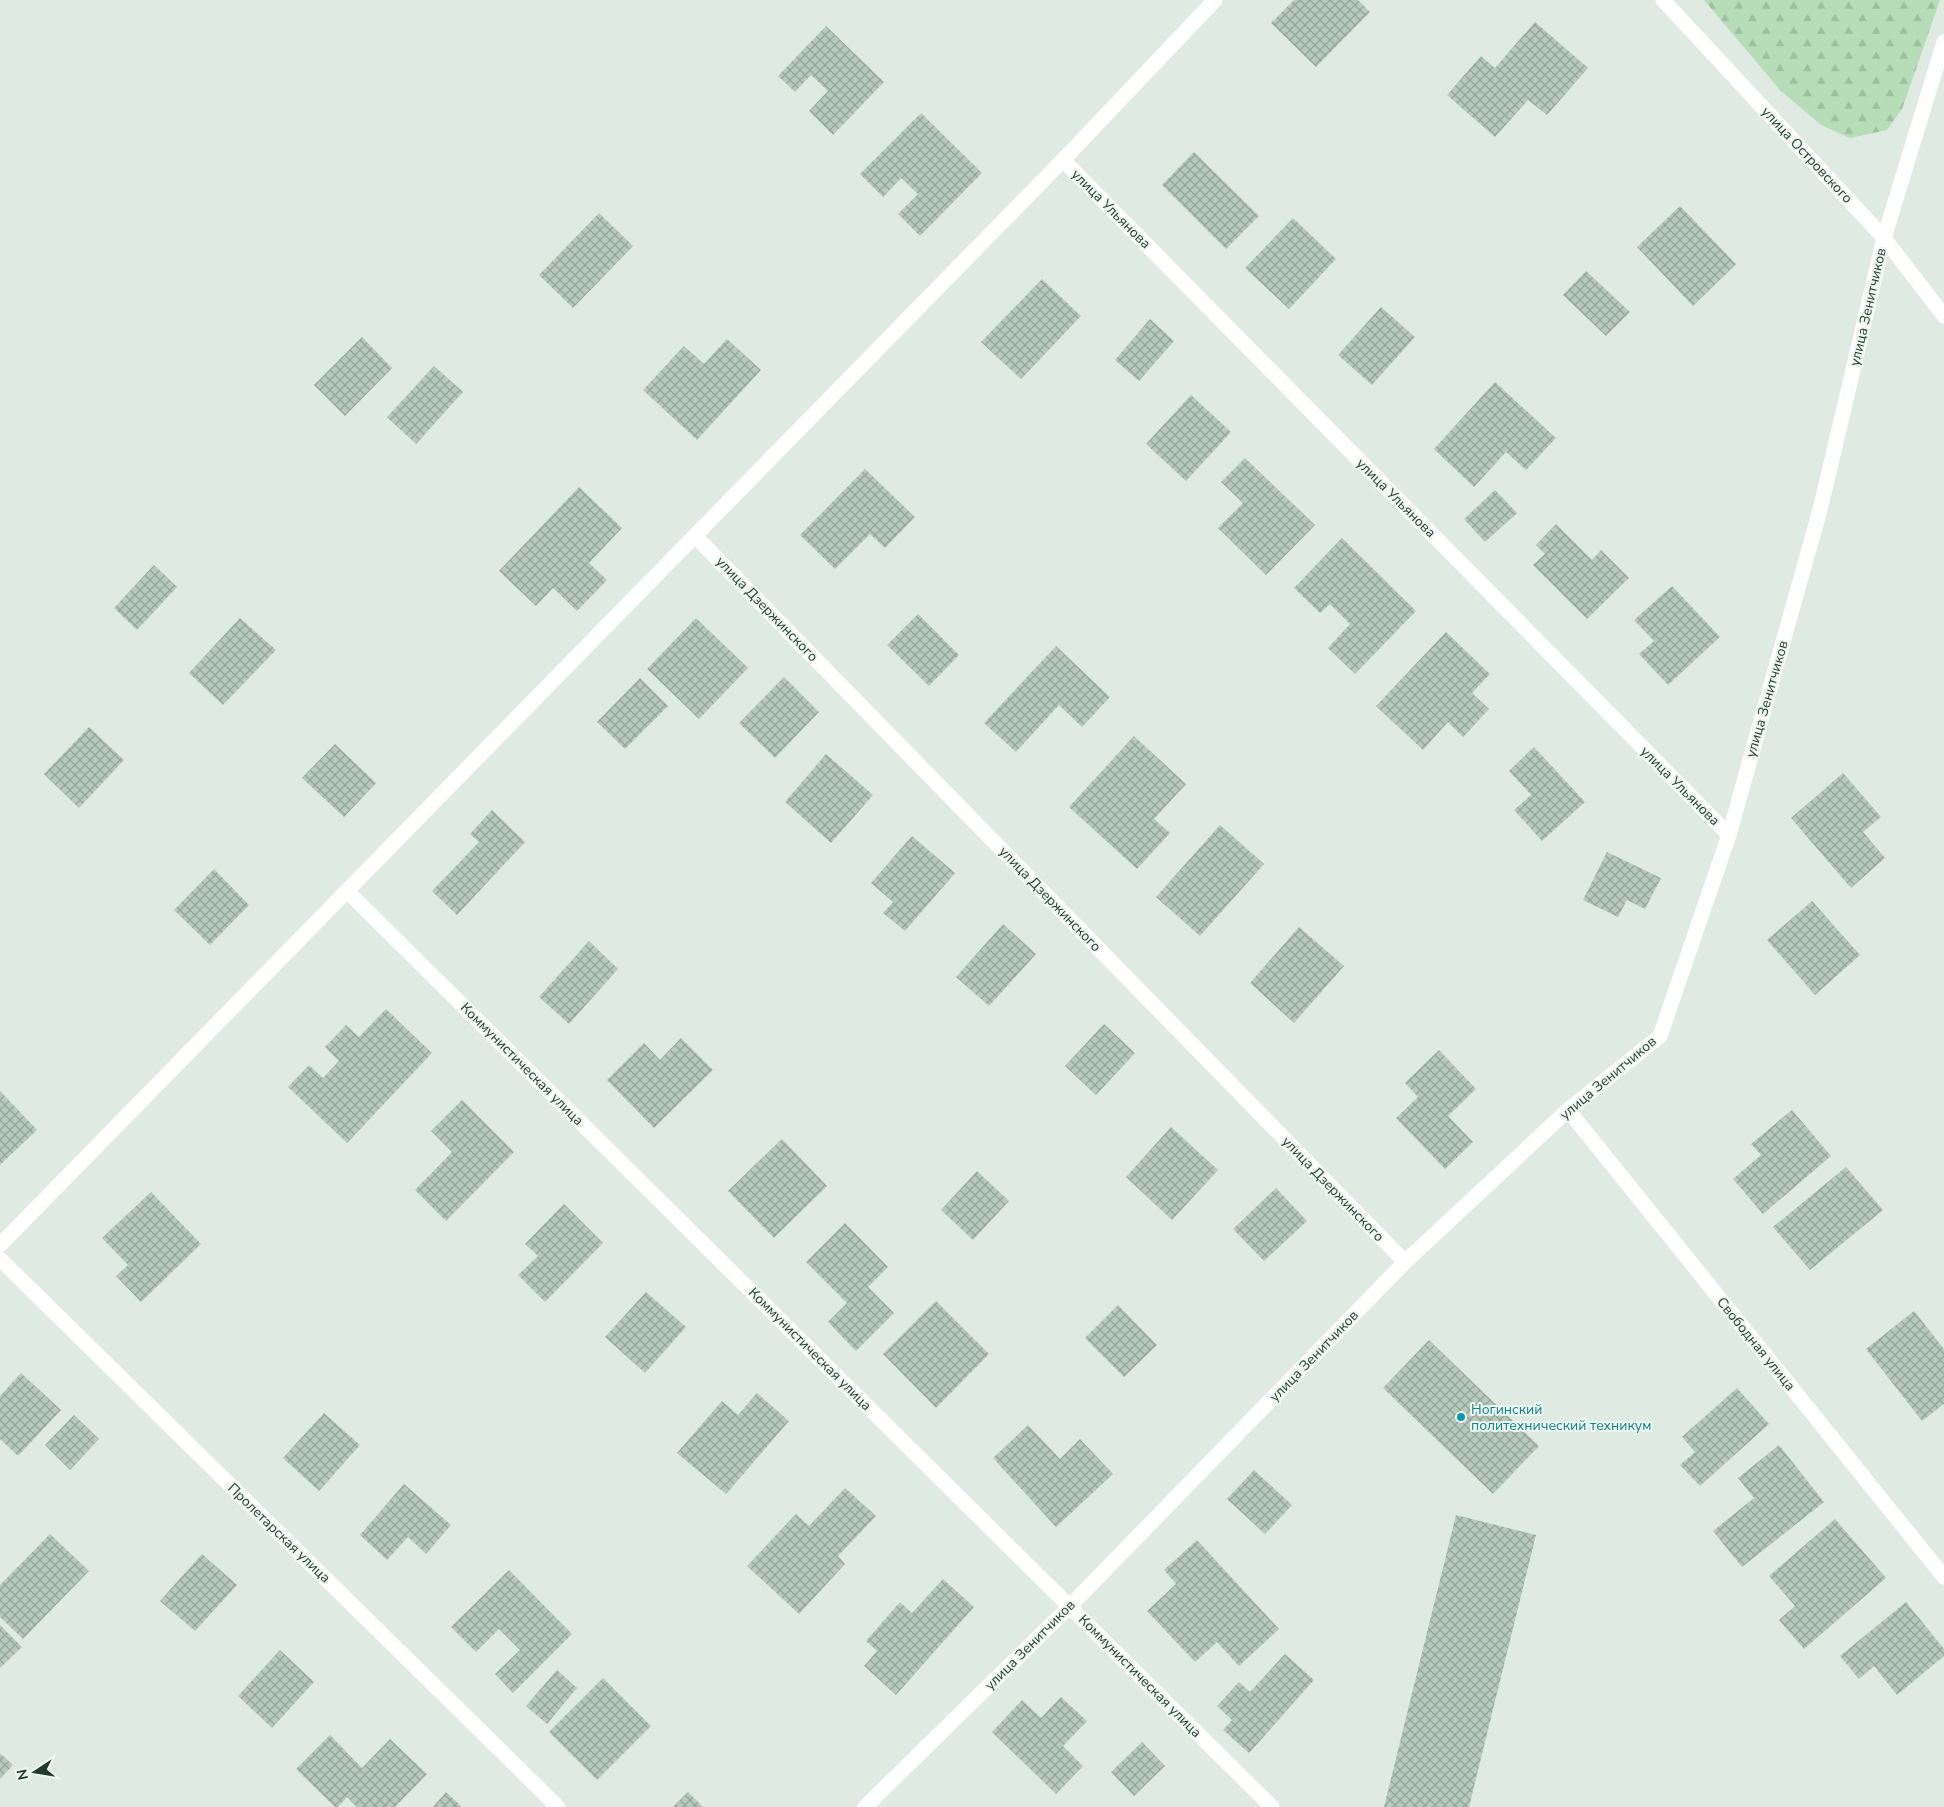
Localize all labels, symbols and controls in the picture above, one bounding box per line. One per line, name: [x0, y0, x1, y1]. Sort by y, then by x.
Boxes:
street label: улица Островского: [1757, 102, 1857, 208]
street label: улица Ульянова: [1067, 165, 1155, 253]
street label: улица Зенитчиков: [1845, 246, 1891, 368]
street label: улица Ульянова: [1352, 454, 1440, 542]
street label: улица Дзержинского: [712, 552, 822, 666]
street label: улица Зенитчиков: [1741, 638, 1793, 760]
street label: улица Ульянова: [1636, 742, 1724, 830]
street label: улица Дзержинского: [995, 842, 1105, 956]
street label: Коммунистическая улица: [456, 998, 588, 1130]
street label: улица Зенитчиков: [1556, 1032, 1661, 1124]
street label: улица Дзержинского: [1278, 1132, 1388, 1246]
street label: Коммунистическая улица: [744, 1283, 876, 1415]
street label: Свободная улица: [1712, 1293, 1800, 1395]
street label: улица Зенитчиков: [1265, 1306, 1363, 1406]
place label: Ногинский политехнический техникум: [1471, 1400, 1651, 1435]
marker: Ногинский политехнический техникум: [1455, 1411, 1467, 1423]
street label: Пролетарская улица: [223, 1479, 335, 1587]
street label: улица Зенитчиков: [981, 1595, 1080, 1694]
street label: Коммунистическая улица: [1074, 1610, 1206, 1742]
north arrow: [10, 1747, 60, 1797]
text: N: [12, 1767, 33, 1782]

